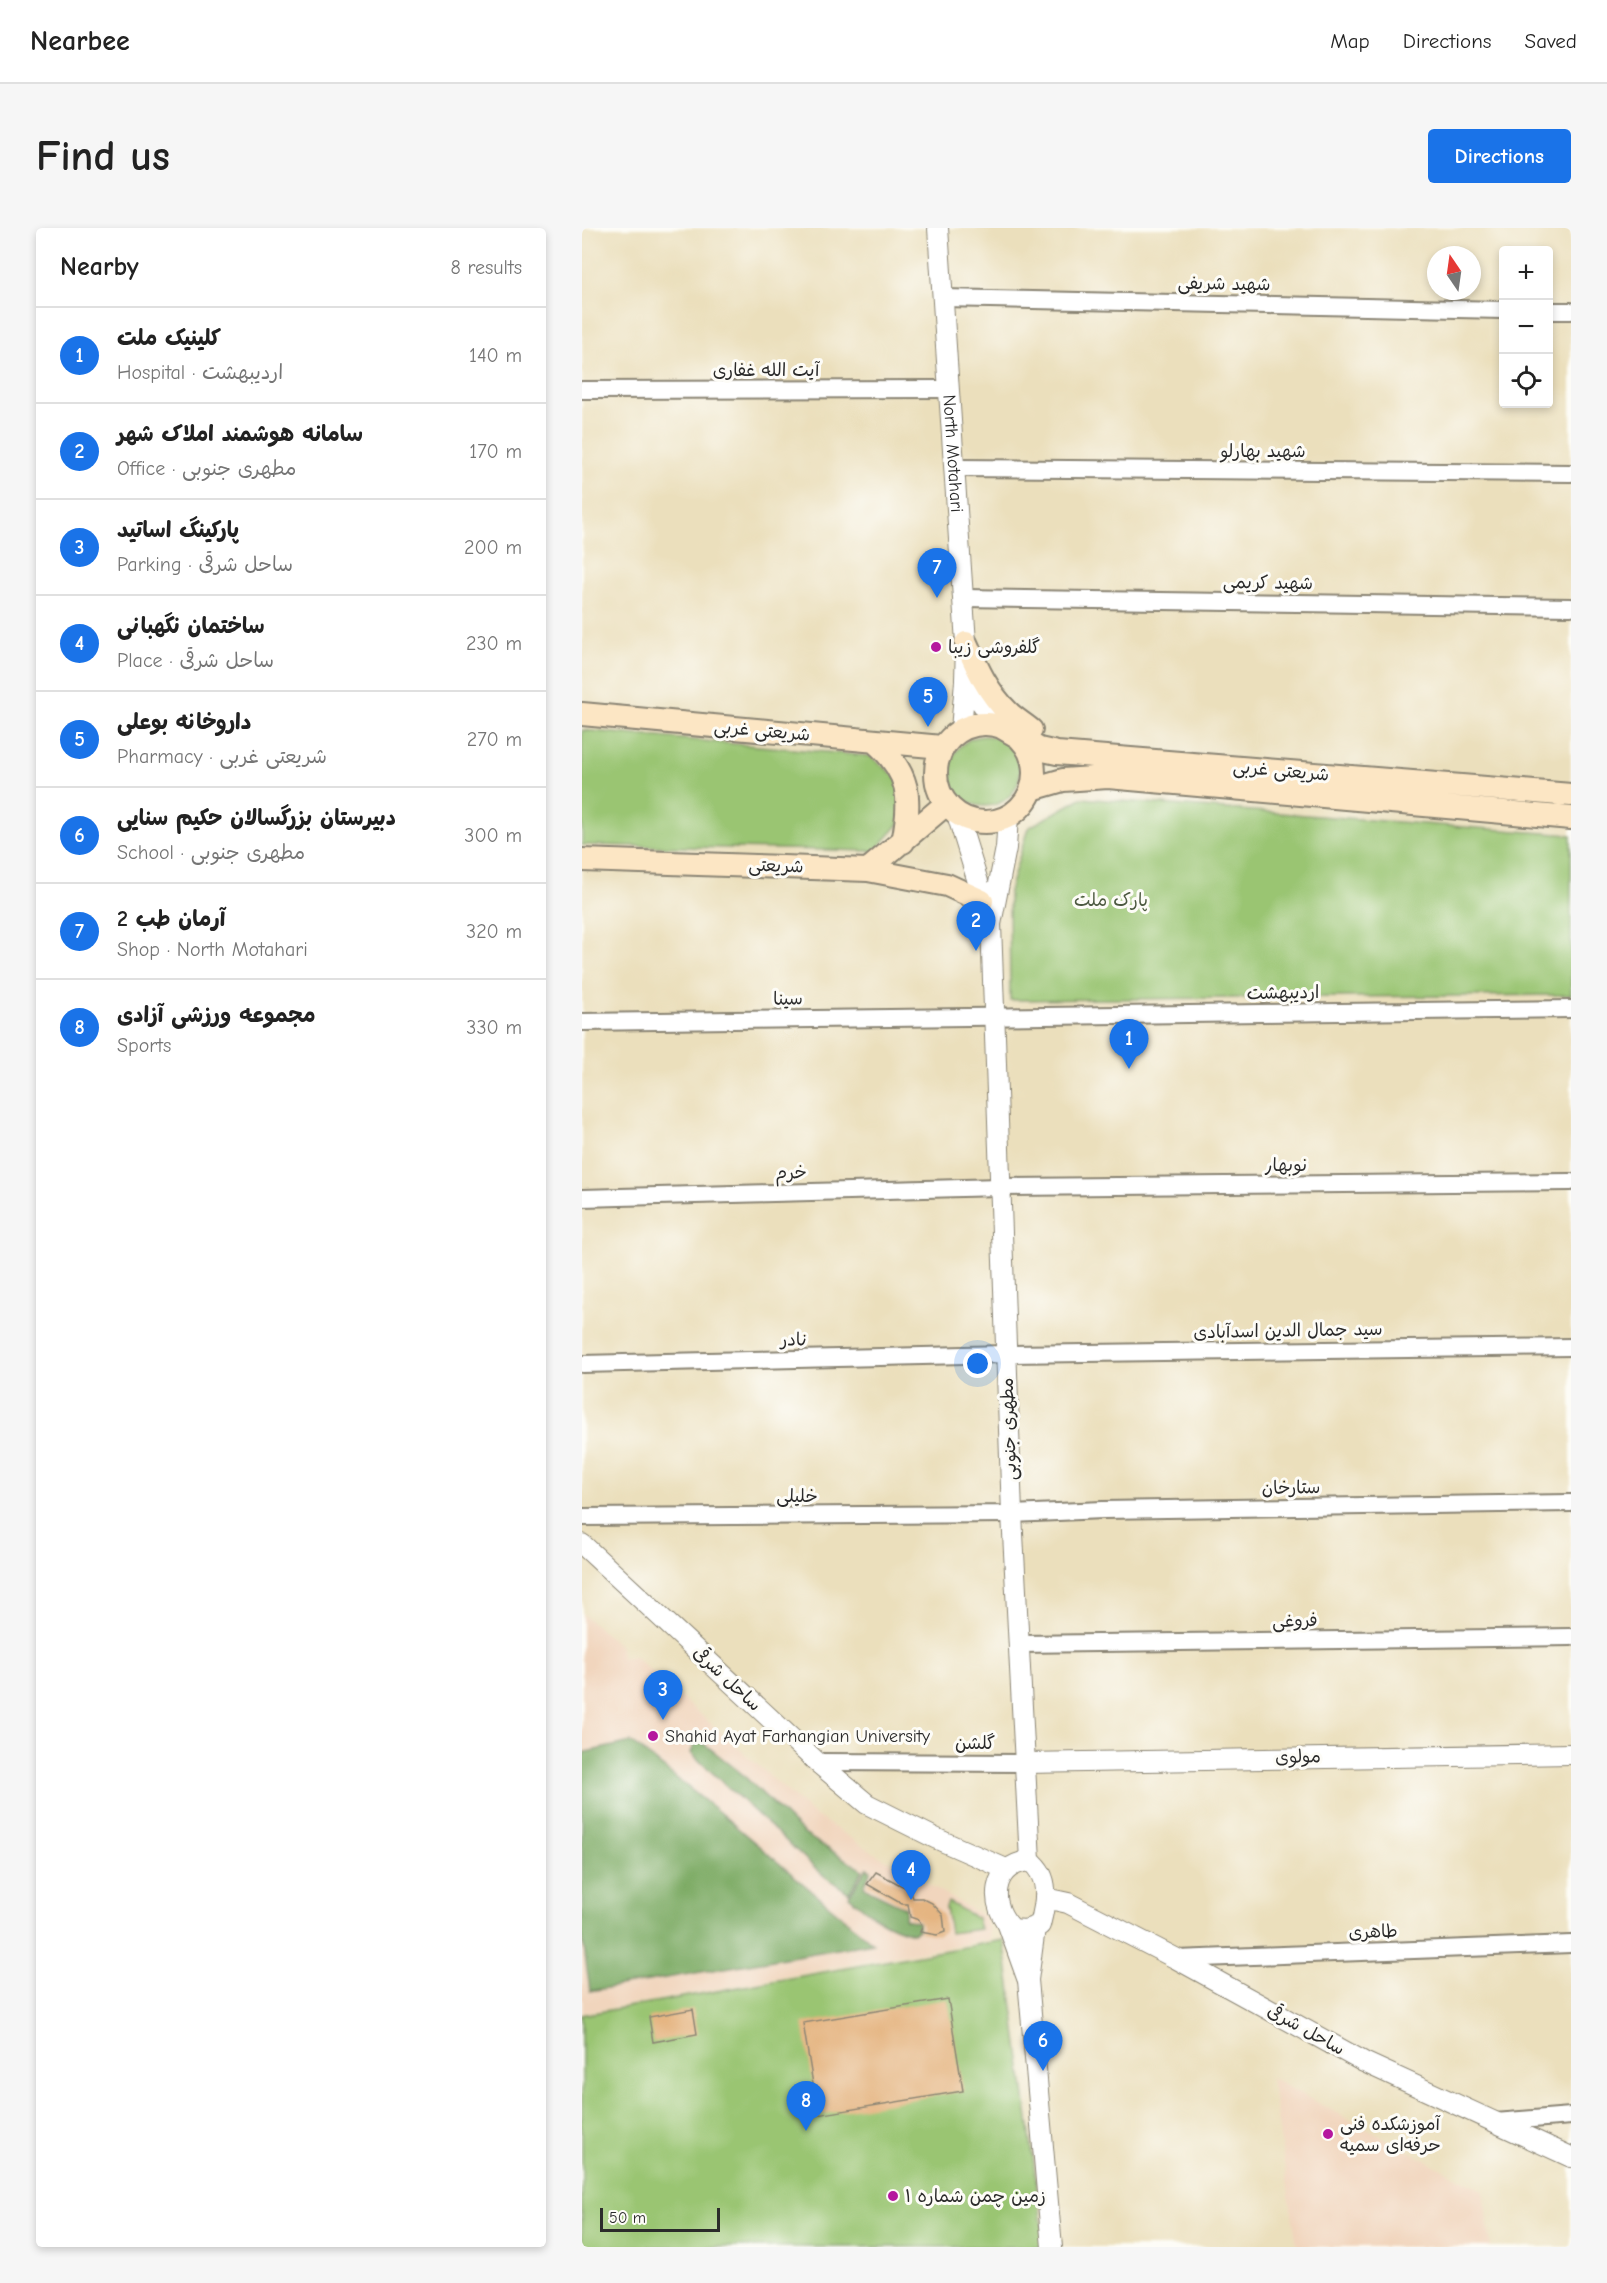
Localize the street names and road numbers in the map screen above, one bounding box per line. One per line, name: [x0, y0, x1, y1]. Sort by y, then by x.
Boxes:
street label: شهید شریفی: [1177, 273, 1271, 295]
street label: آیت الله غفاری: [713, 360, 821, 381]
street label: North Motahari: [939, 394, 968, 513]
street label: شهید بهارلو: [1219, 441, 1306, 463]
street label: شهید کریمی: [1223, 572, 1313, 594]
street label: شریعتی غربی: [713, 716, 811, 746]
street label: شریعتی غربی: [1232, 756, 1330, 786]
street label: شریعتی: [748, 855, 804, 877]
street label: اردیبهشت: [1246, 982, 1320, 1004]
street label: سینا: [773, 988, 803, 1010]
street label: نوبهار: [1264, 1155, 1307, 1176]
street label: خرم: [775, 1162, 807, 1187]
street label: سید جمال الدین اسدآبادی: [1193, 1319, 1383, 1343]
street label: نادر: [778, 1329, 808, 1351]
street label: مطهری جنوبی: [997, 1377, 1022, 1481]
street label: ستارخان: [1261, 1477, 1321, 1499]
street label: خلیلی: [776, 1486, 818, 1507]
street label: فروغی: [1272, 1610, 1318, 1632]
street label: ساحل شرقی: [689, 1641, 767, 1716]
street label: گلشن: [955, 1733, 995, 1754]
street label: مولوی: [1275, 1746, 1321, 1768]
street label: طاهری: [1348, 1921, 1398, 1943]
street label: ساحل شرقی: [1264, 1998, 1349, 2060]

